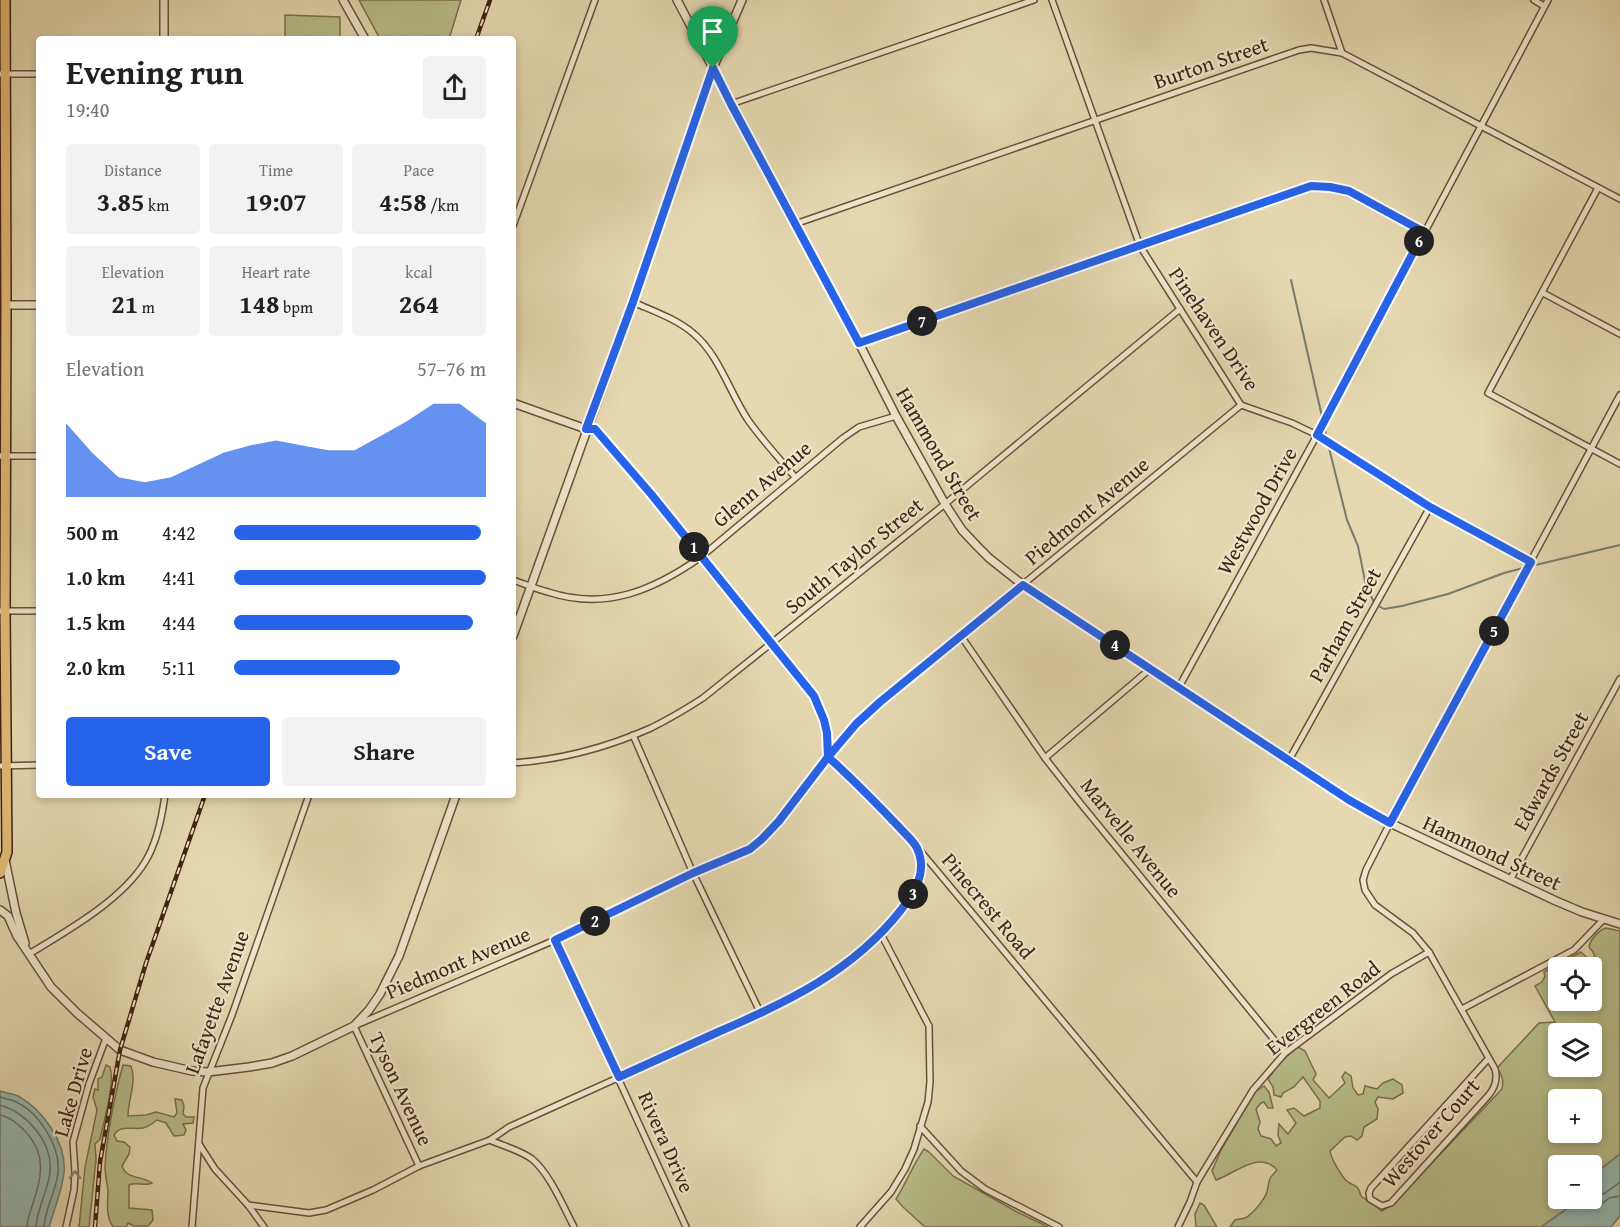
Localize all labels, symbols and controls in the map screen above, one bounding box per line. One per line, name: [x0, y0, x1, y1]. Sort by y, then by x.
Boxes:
pin: [687, 6, 738, 68]
icon: arrive: [696, 15, 729, 48]
street label: Burton Street: [1149, 28, 1273, 97]
text: Evening run: [66, 48, 243, 96]
button: share: [423, 56, 486, 119]
text: 19:40: [66, 95, 109, 124]
text: Distance: [104, 158, 162, 182]
text: Time: [259, 158, 293, 182]
text: Pace: [404, 158, 434, 182]
text: 3.85: [97, 182, 145, 221]
text: 19:07: [245, 182, 307, 221]
text: 4:58: [379, 182, 427, 221]
text: km: [145, 193, 169, 217]
text: /km: [427, 193, 459, 217]
pin: 6: [1404, 226, 1434, 256]
text: 6: [1415, 229, 1423, 253]
text: Elevation: [102, 260, 164, 284]
text: Heart rate: [242, 260, 310, 284]
text: kcal: [405, 260, 433, 284]
street label: Pinehaven Drive: [1161, 261, 1267, 397]
text: 21: [111, 284, 138, 323]
text: 148: [239, 284, 279, 323]
text: 264: [399, 284, 439, 323]
text: m: [138, 295, 155, 319]
text: bpm: [279, 295, 313, 319]
pin: 7: [907, 306, 937, 336]
text: 7: [918, 309, 926, 333]
text: Elevation: [66, 354, 144, 383]
text: 57–76 m: [417, 354, 486, 383]
street label: Hammond Street: [889, 381, 991, 527]
street label: Glenn Avenue: [705, 433, 818, 534]
street label: Westwood Drive: [1209, 441, 1305, 580]
street label: Piedmont Avenue: [1018, 449, 1156, 572]
street label: South Taylor Street: [778, 490, 930, 621]
text: 500 m: [66, 518, 119, 547]
text: 4:42: [162, 518, 196, 547]
pin: 1: [679, 532, 709, 562]
text: 1: [690, 535, 698, 559]
street label: Parham Street: [1300, 561, 1389, 688]
text: 1.0 km: [66, 563, 125, 592]
text: 4:41: [162, 563, 196, 592]
text: 1.5 km: [66, 608, 125, 637]
text: 4:44: [162, 608, 196, 637]
pin: 5: [1479, 616, 1509, 646]
text: 5: [1490, 619, 1498, 643]
pin: 4: [1100, 630, 1130, 660]
text: 4: [1111, 633, 1119, 657]
text: 2.0 km: [66, 653, 125, 682]
text: 5:11: [162, 653, 196, 682]
street label: Edwards Street: [1505, 705, 1596, 836]
button: Save: [66, 717, 270, 786]
button: Share: [282, 717, 486, 786]
street label: Marvelle Avenue: [1073, 771, 1190, 904]
street label: Hammond Street: [1418, 807, 1567, 898]
street label: Pinecrest Road: [935, 846, 1043, 966]
pin: 3: [898, 879, 928, 909]
text: 3: [909, 882, 917, 906]
pin: 2: [580, 906, 610, 936]
text: 2: [591, 909, 599, 933]
street label: Piedmont Avenue: [381, 918, 535, 1007]
street label: Lafayette Avenue: [176, 926, 257, 1078]
street label: Evergreen Road: [1259, 952, 1387, 1062]
map controls: [1548, 957, 1602, 1209]
button: locate: [1548, 957, 1602, 1011]
button: layers: [1548, 1023, 1602, 1077]
street label: Tyson Avenue: [362, 1027, 441, 1151]
street label: Lake Drive: [45, 1043, 100, 1140]
street label: Westover Court: [1374, 1071, 1487, 1194]
street label: Rivera Drive: [630, 1086, 703, 1198]
button: +: [1548, 1089, 1602, 1143]
button: −: [1548, 1155, 1602, 1209]
one-way arrow: [68, 1170, 81, 1179]

